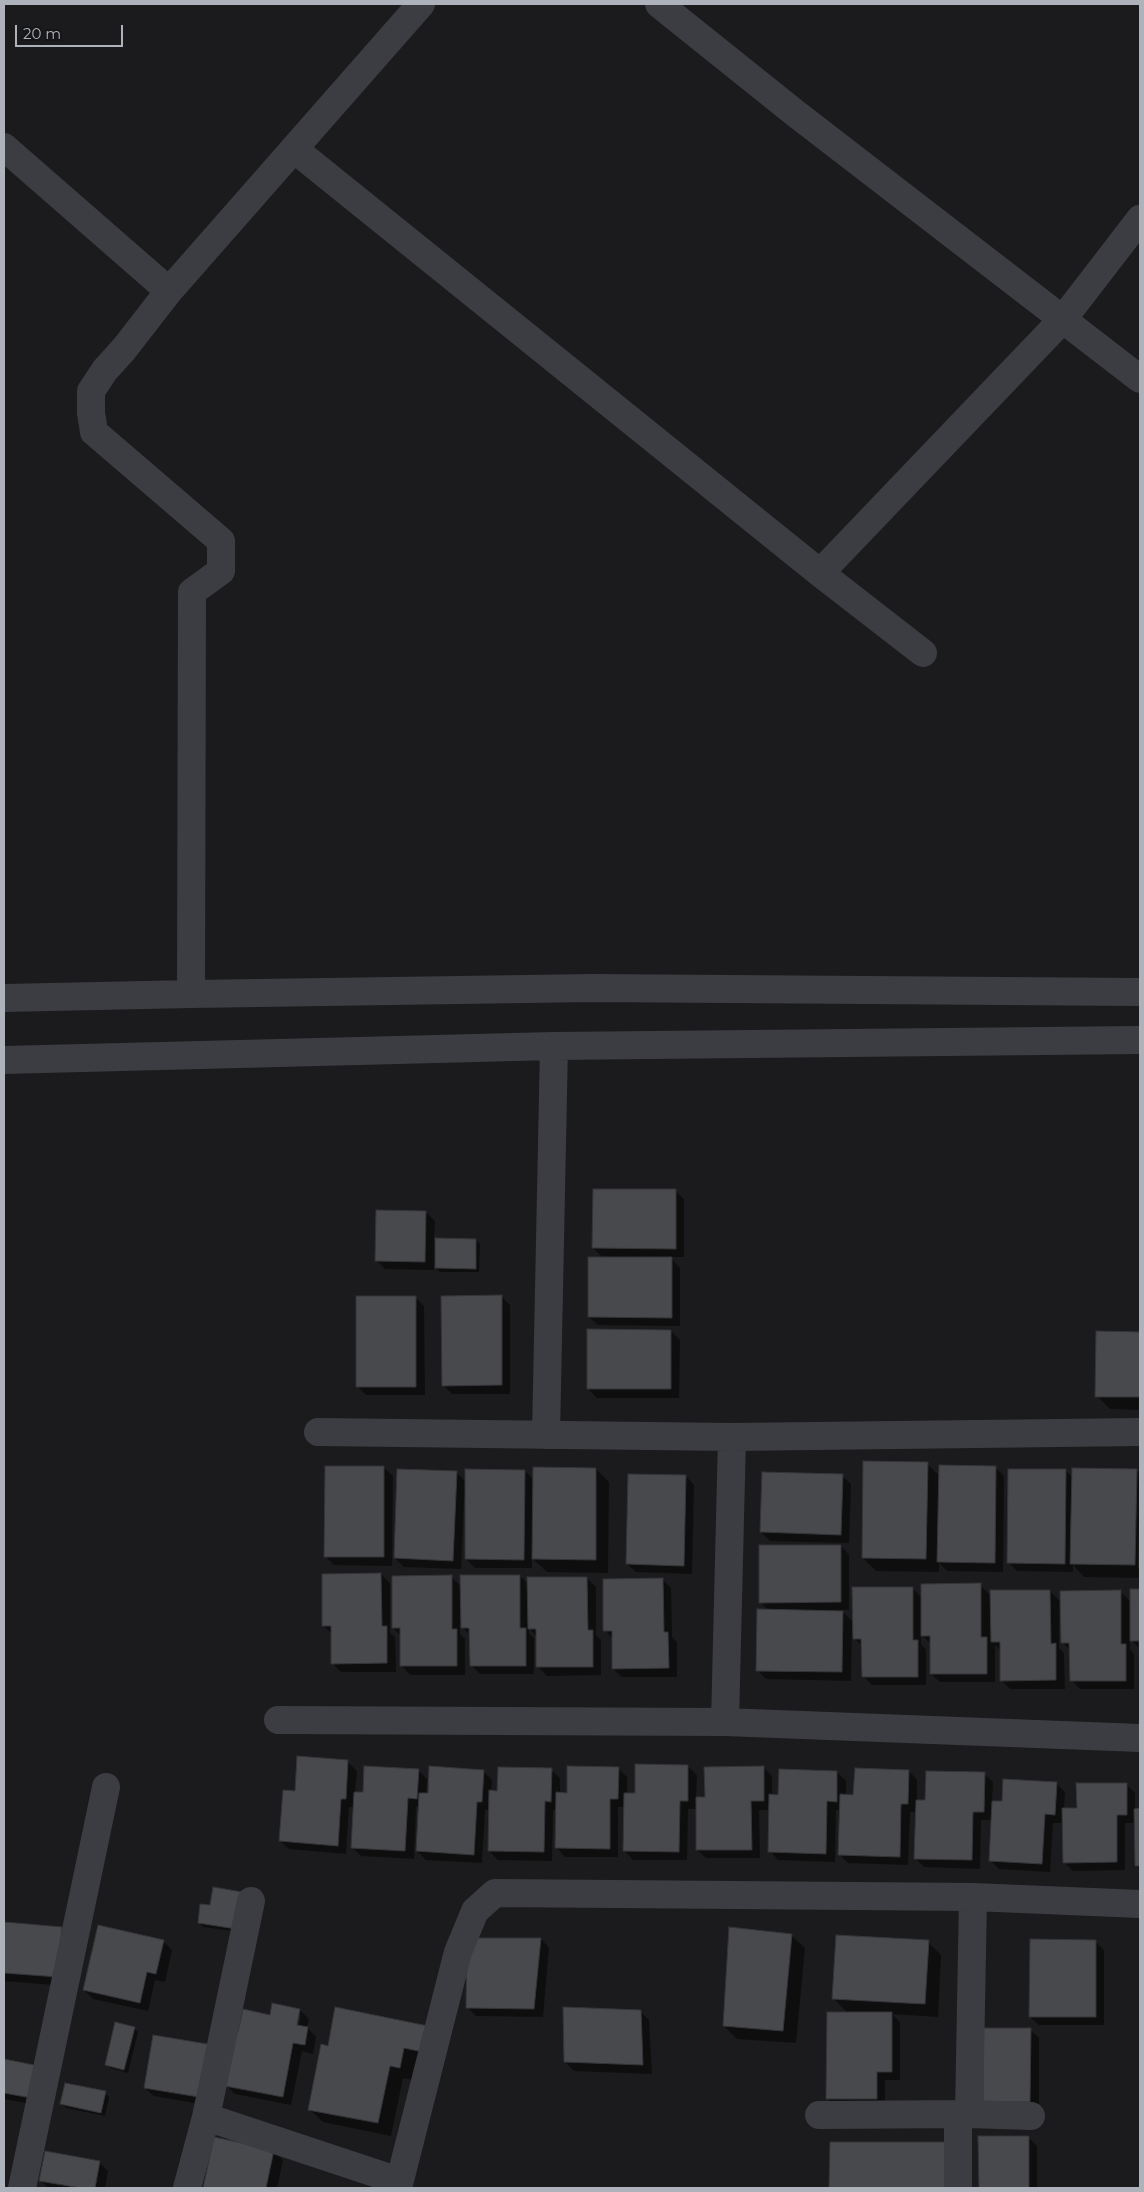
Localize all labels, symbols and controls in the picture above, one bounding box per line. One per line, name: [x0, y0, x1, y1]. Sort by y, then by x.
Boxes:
scale bar: [18, 15, 125, 47]
text: 20 m: [23, 24, 61, 43]

